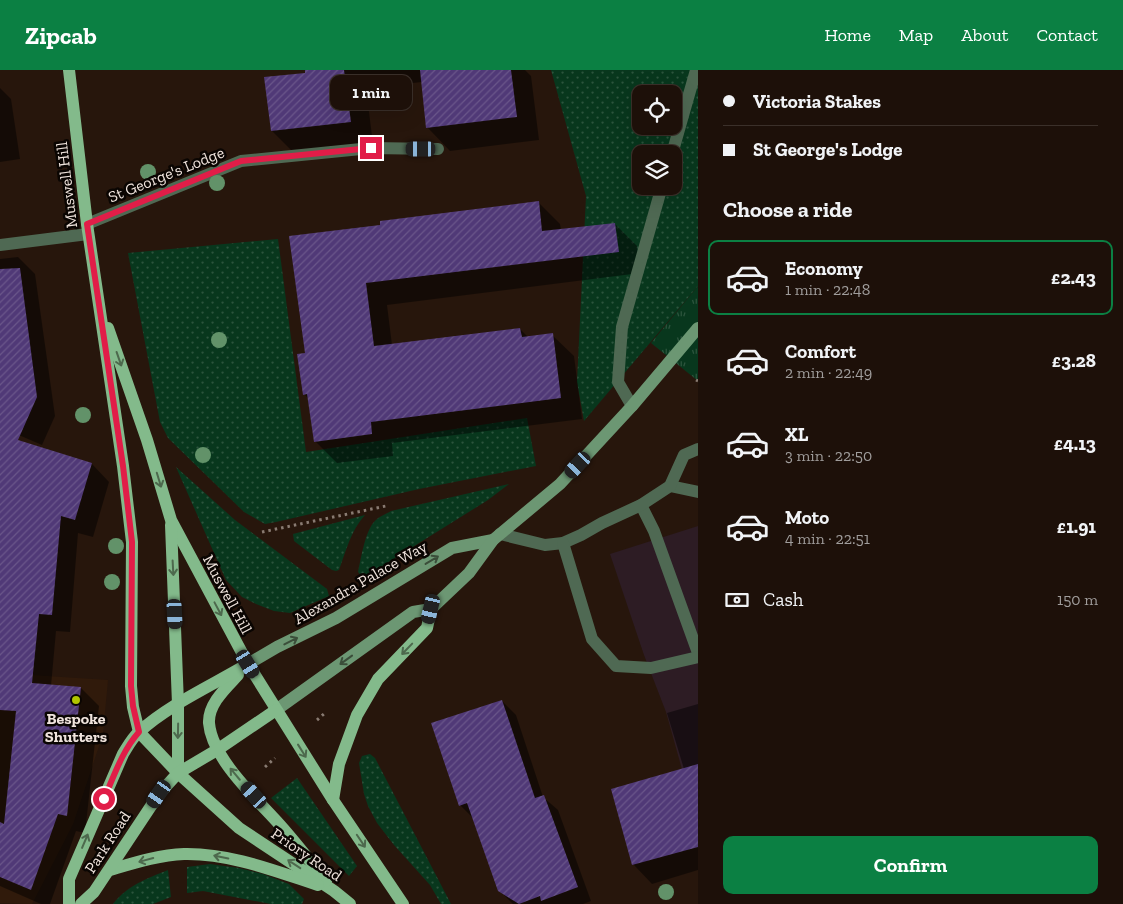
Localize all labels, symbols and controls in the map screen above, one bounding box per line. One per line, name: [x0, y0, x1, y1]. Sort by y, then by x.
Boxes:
text: Zipcab: [25, 21, 97, 50]
text: Home: [824, 24, 871, 46]
text: Map: [899, 24, 933, 46]
text: About: [961, 24, 1008, 46]
text: Contact: [1036, 24, 1098, 46]
callout: 1 min: [330, 75, 412, 110]
text: 1 min: [352, 83, 390, 102]
map controls: [632, 85, 682, 195]
button: locate: [632, 85, 682, 135]
text: Victoria Stakes: [753, 90, 881, 113]
route end: [360, 137, 382, 159]
text: St George's Lodge: [753, 138, 903, 161]
street label: Muswell Hill: [52, 141, 81, 229]
car: [406, 142, 436, 157]
street label: St George's Lodge: [105, 143, 227, 206]
button: layers: [632, 145, 682, 195]
text: Choose a ride: [723, 196, 853, 223]
icon: car: [725, 255, 770, 300]
text: Economy: [785, 257, 863, 280]
text: £2.43: [1051, 266, 1096, 289]
text: 1 min · 22:48: [785, 280, 870, 299]
icon: car: [725, 338, 770, 383]
text: Comfort: [785, 340, 856, 363]
text: £3.28: [1052, 349, 1096, 372]
one-way arrow: [115, 351, 124, 367]
text: 2 min · 22:49: [785, 363, 872, 382]
icon: car: [725, 421, 770, 466]
text: XL: [785, 423, 808, 446]
text: £4.13: [1054, 432, 1096, 455]
text: 3 min · 22:50: [785, 446, 872, 465]
car: [562, 449, 593, 481]
one-way arrow: [154, 472, 164, 488]
icon: car: [725, 504, 770, 549]
text: Moto: [785, 506, 829, 529]
text: £1.91: [1057, 515, 1096, 538]
text: 4 min · 22:51: [785, 529, 870, 548]
street label: Alexandra Palace Way: [290, 536, 431, 628]
street label: Muswell Hill: [199, 552, 256, 637]
one-way arrow: [424, 555, 438, 565]
one-way arrow: [168, 560, 177, 576]
icon: cash: [723, 586, 751, 614]
text: Cash: [763, 588, 803, 611]
text: 150 m: [1057, 590, 1098, 609]
car: [420, 593, 441, 625]
car: [166, 599, 183, 629]
one-way arrow: [214, 601, 223, 616]
one-way arrow: [283, 636, 298, 646]
one-way arrow: [401, 643, 413, 655]
car: [233, 647, 262, 681]
one-way arrow: [339, 655, 353, 665]
marker: Bespoke Shutters: [70, 694, 82, 706]
place label: Bespoke Shutters: [45, 709, 107, 746]
one-way arrow: [173, 722, 182, 738]
one-way arrow: [298, 744, 308, 758]
one-way arrow: [229, 767, 240, 780]
car: [144, 777, 173, 811]
car: [238, 779, 269, 811]
route start: [93, 788, 115, 810]
street label: Park Road: [80, 808, 135, 877]
street label: Priory Road: [268, 824, 346, 885]
one-way arrow: [356, 833, 366, 847]
one-way arrow: [81, 834, 91, 849]
button: Confirm: [723, 836, 1098, 894]
one-way arrow: [213, 852, 229, 861]
one-way arrow: [138, 856, 154, 865]
one-way arrow: [287, 859, 301, 869]

